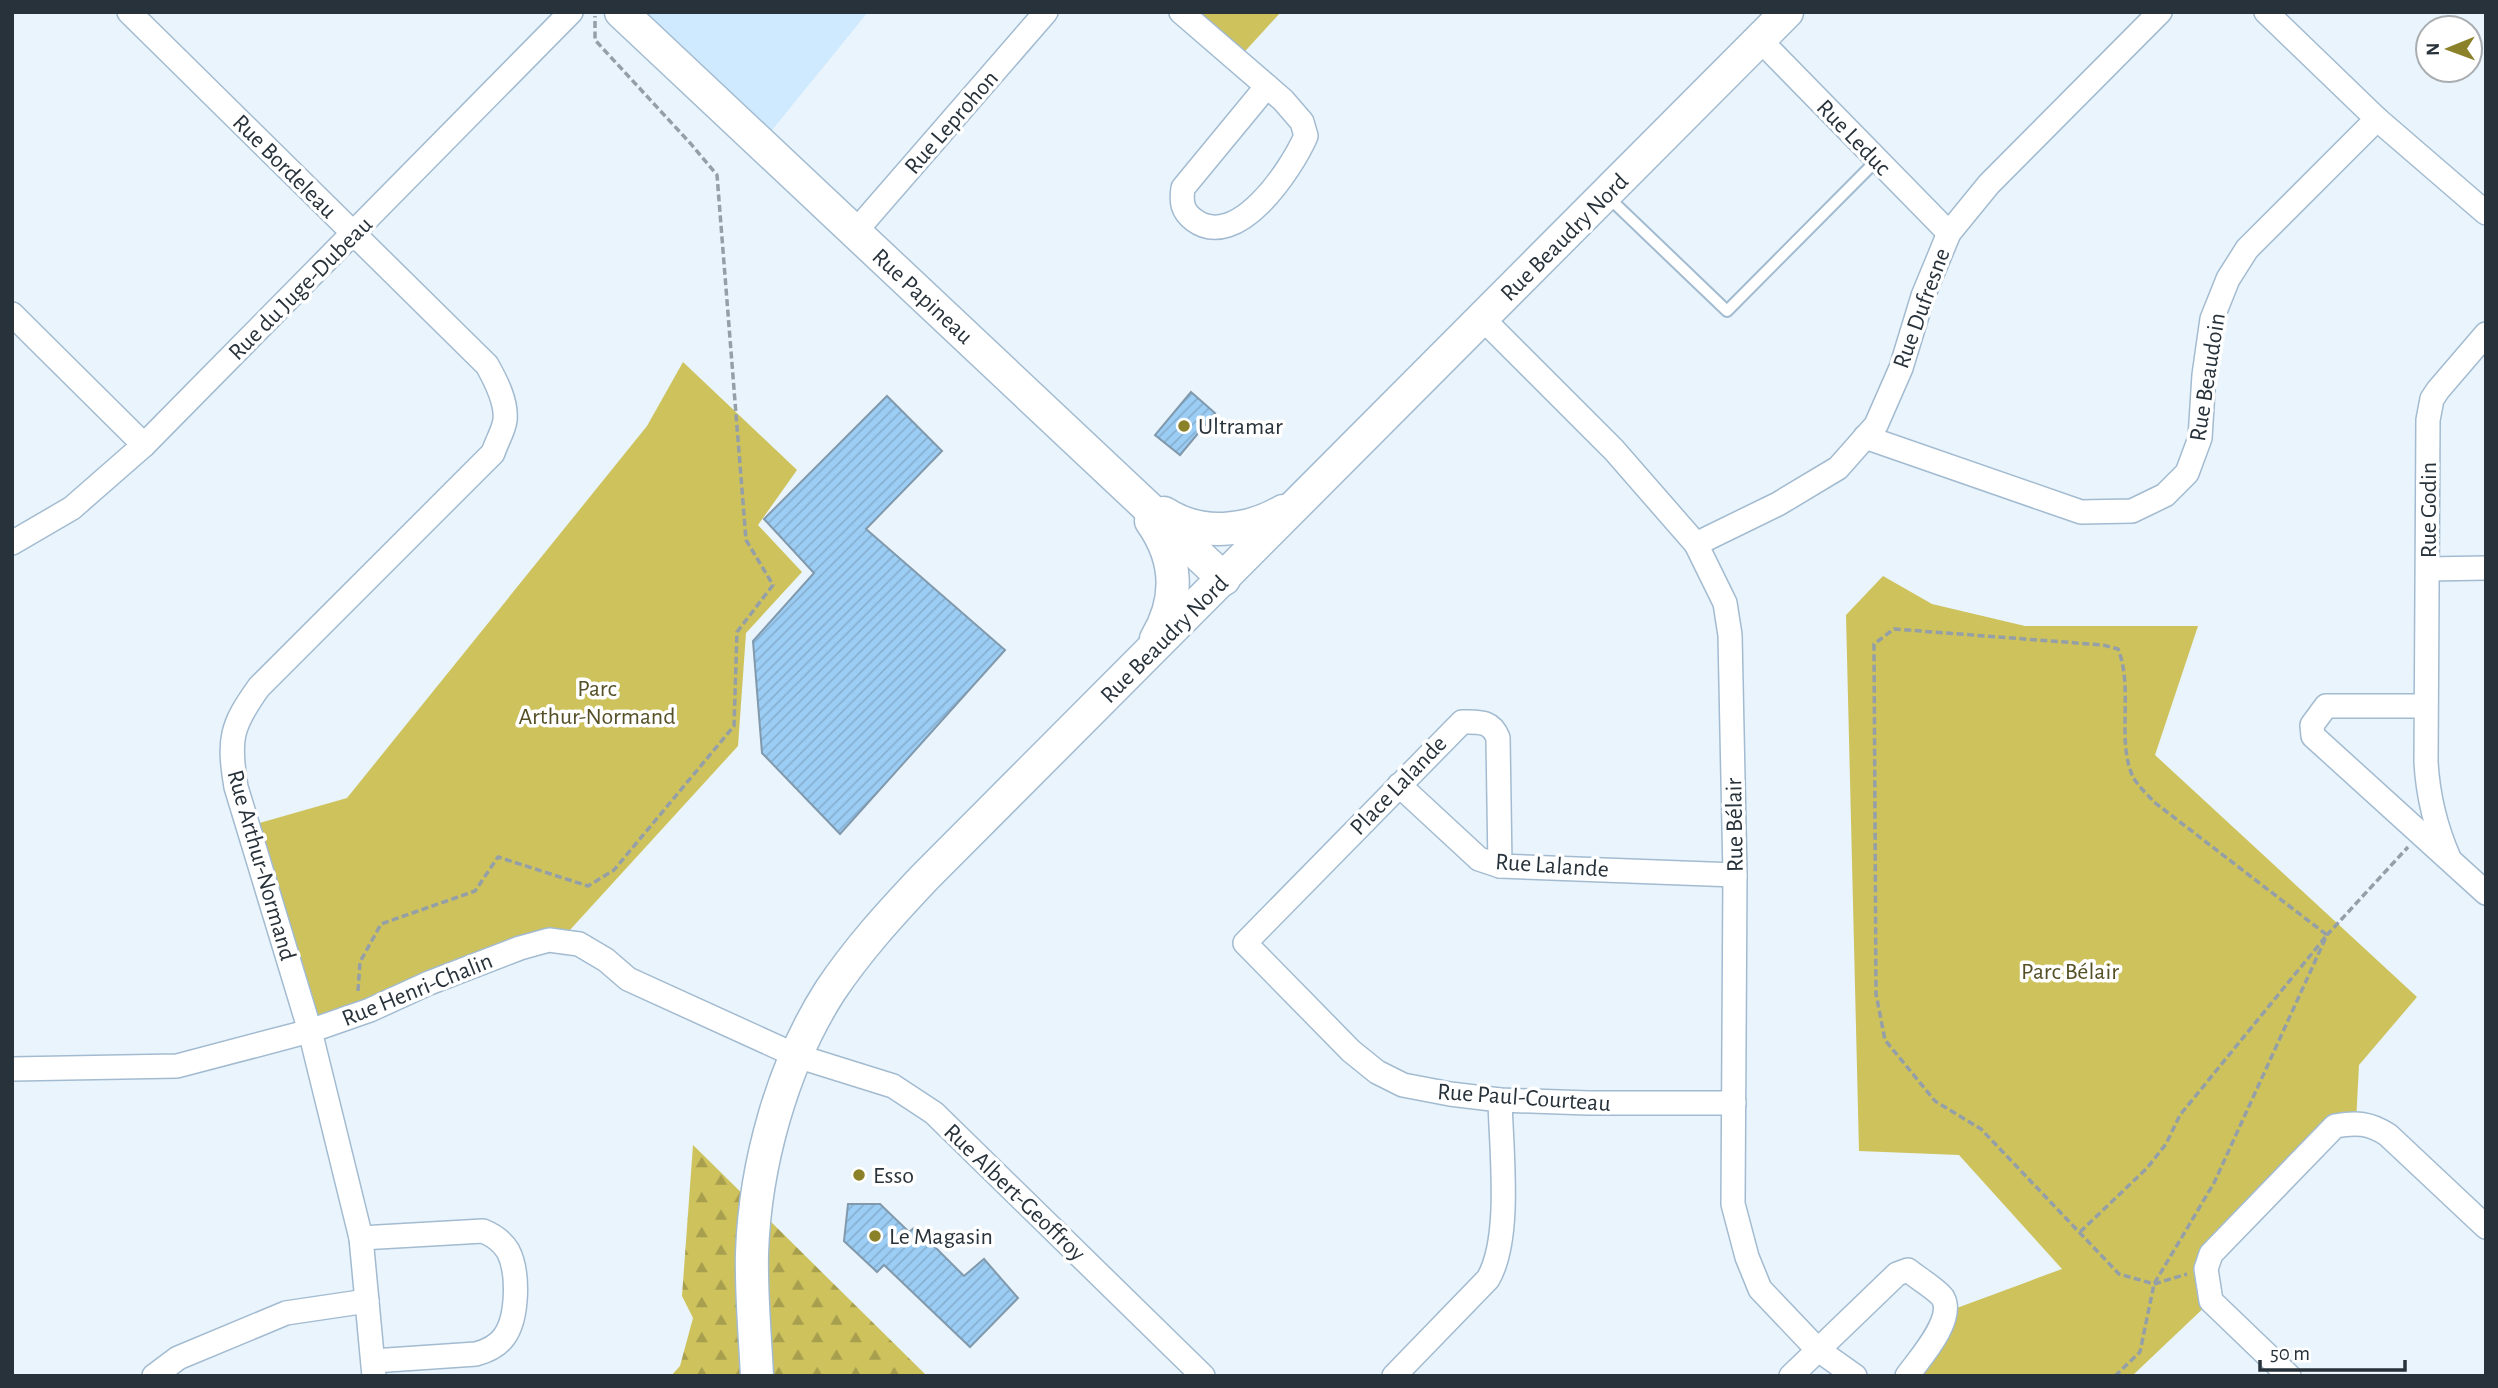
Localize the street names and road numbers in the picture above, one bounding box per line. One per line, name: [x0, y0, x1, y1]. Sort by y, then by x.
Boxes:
street label: Rue Leprohon: [900, 66, 1003, 179]
street label: Rue Leduc: [1812, 95, 1895, 180]
street label: Rue Bordeleau: [228, 110, 341, 223]
street label: Rue Beaudry Nord: [1496, 169, 1633, 306]
street label: Rue du Juge-Dubeau: [224, 212, 377, 365]
street label: Rue Papineau: [867, 244, 977, 349]
street label: Rue Dufresne: [1889, 245, 1955, 372]
street label: Rue Beaudoin: [2186, 311, 2230, 443]
street label: Rue Godin: [2417, 462, 2441, 558]
street label: Rue Beaudry Nord: [1096, 571, 1233, 708]
street label: Place Lalande: [1346, 732, 1452, 840]
street label: Rue Arthur-Normand: [222, 767, 300, 963]
street label: Rue Bélair: [1722, 777, 1748, 872]
street label: Rue Lalande: [1494, 850, 1610, 882]
street label: Rue Henri-Chalin: [339, 949, 496, 1031]
street label: Rue Paul-Courteau: [1436, 1080, 1611, 1116]
street label: Rue Albert-Geoffroy: [939, 1120, 1090, 1266]

